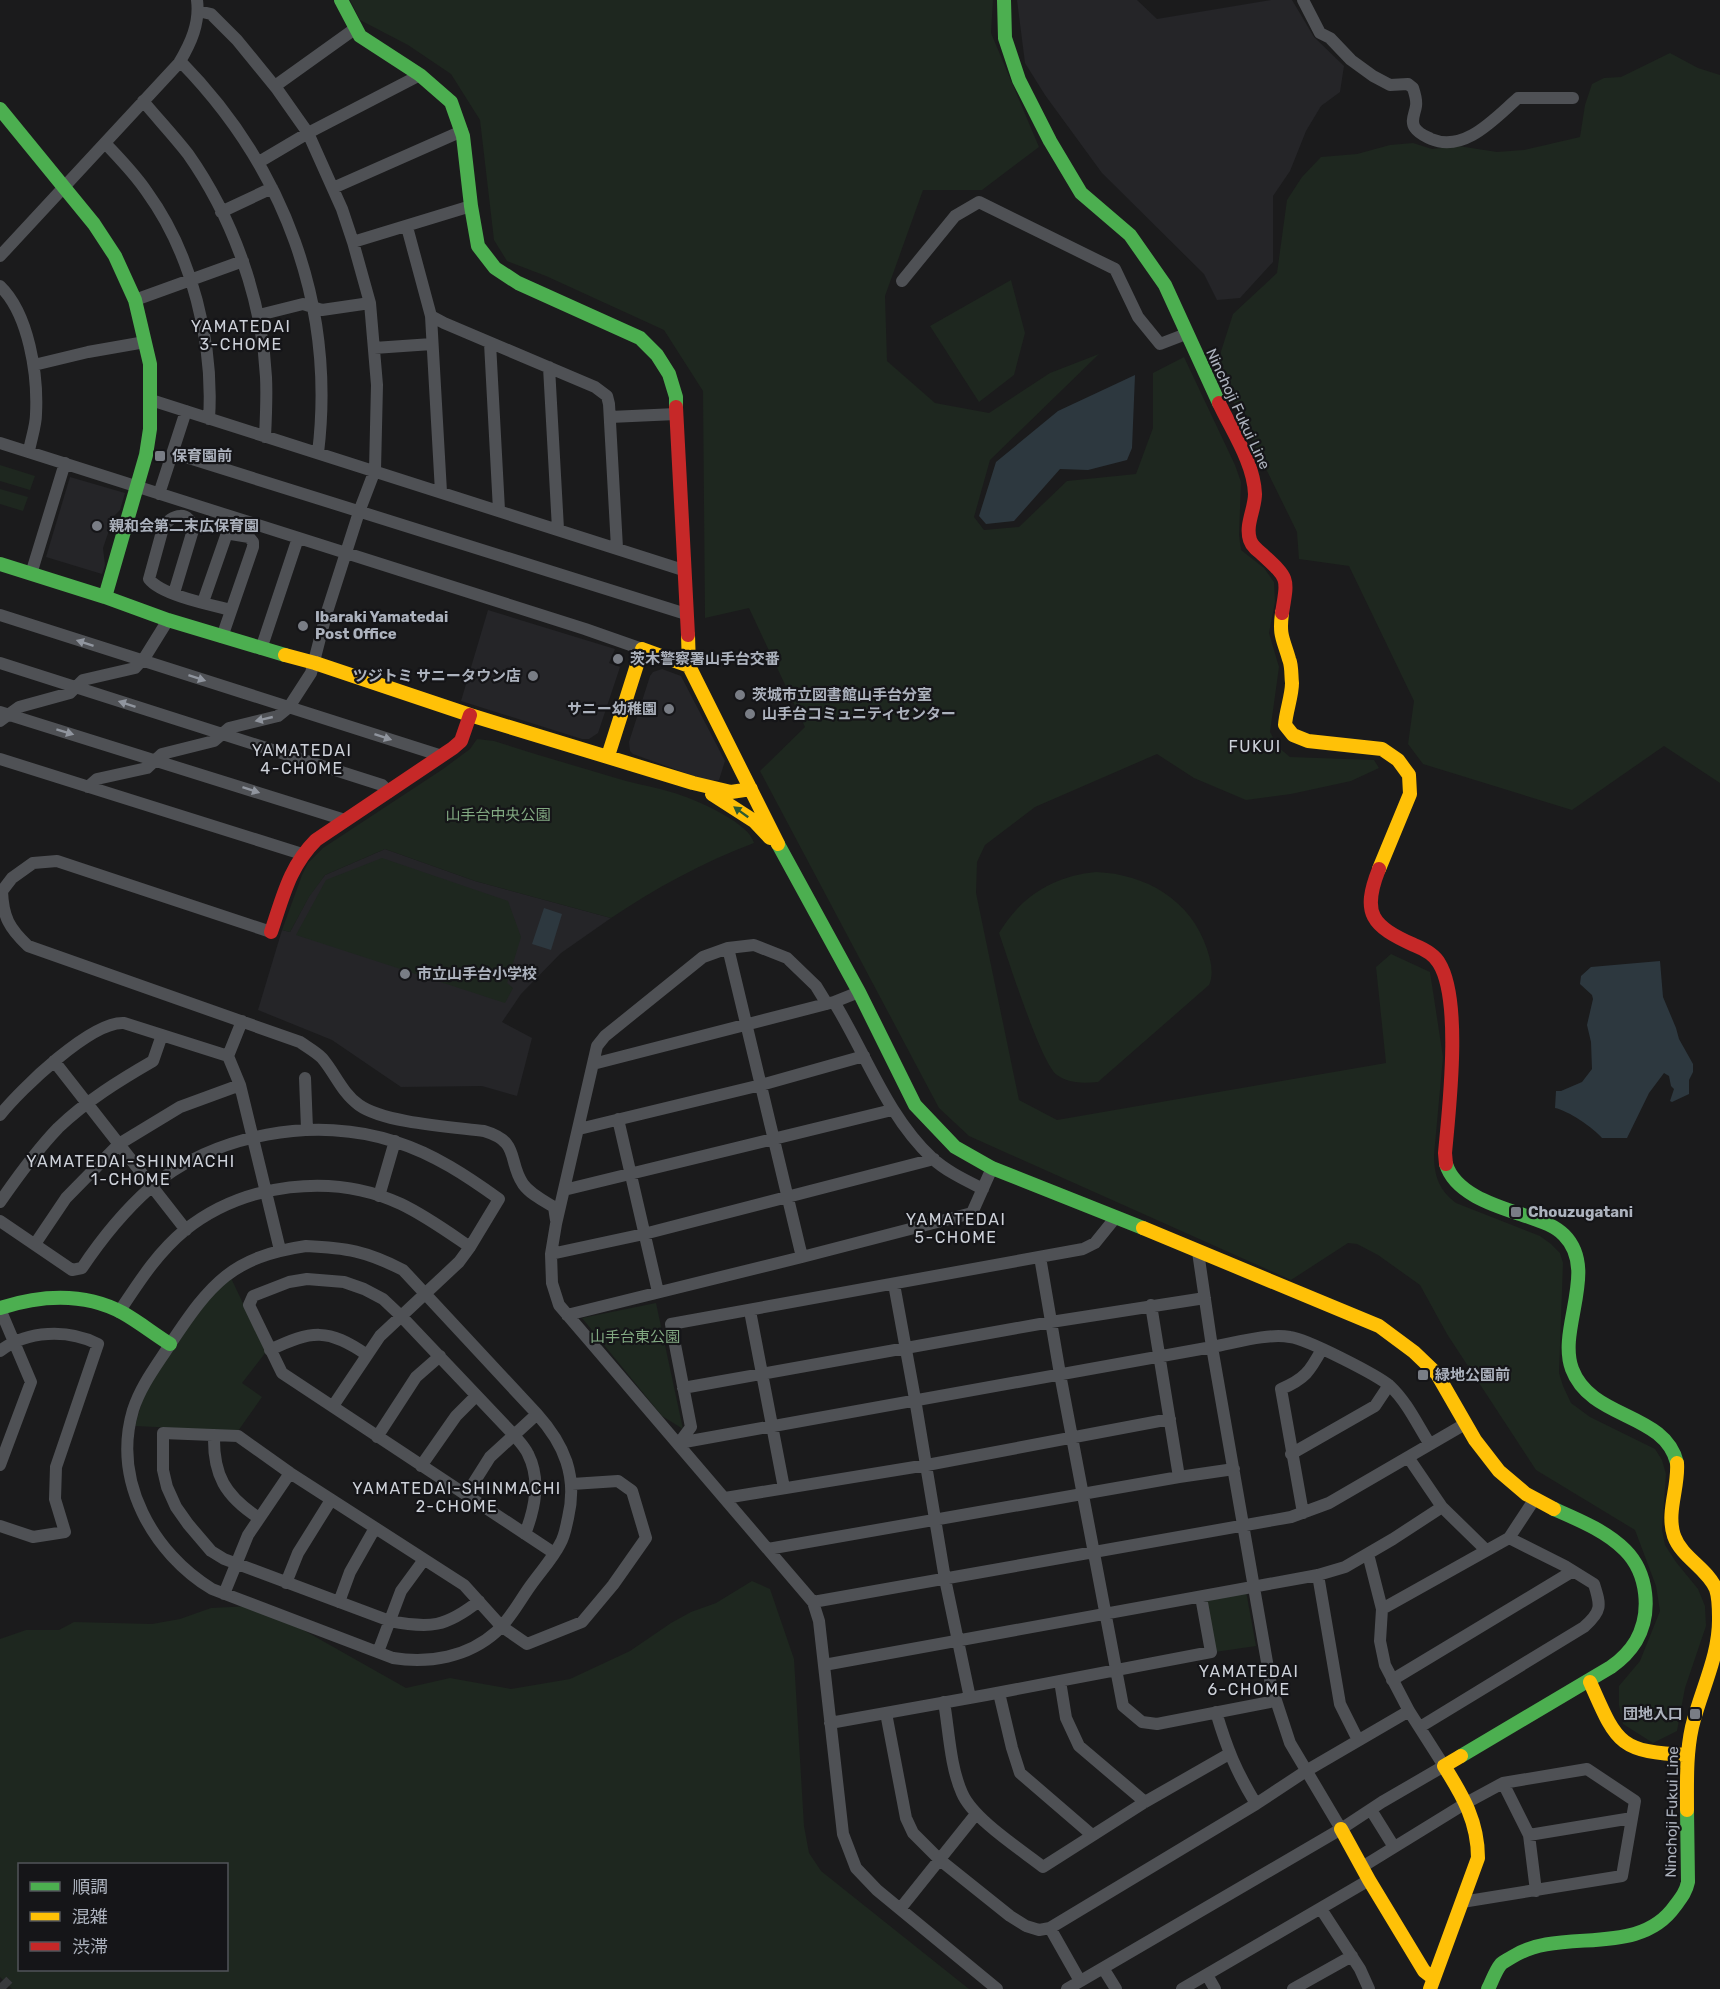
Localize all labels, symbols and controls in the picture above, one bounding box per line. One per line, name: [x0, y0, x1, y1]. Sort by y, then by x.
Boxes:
district label: YAMATEDAI 3-CHOME: [191, 317, 291, 354]
street label: Ninchoji Fukui Line: [1202, 346, 1274, 472]
place label: 保育園前: [172, 447, 232, 465]
marker: 保育園前: [153, 449, 167, 463]
place label: 親和会第二末広保育園: [109, 517, 259, 535]
marker: 親和会第二末広保育園: [90, 519, 104, 533]
place label: Ibaraki Yamatedai Post Office: [315, 608, 448, 643]
marker: Ibaraki Yamatedai Post Office: [296, 619, 310, 633]
one-way arrow: [76, 637, 94, 647]
place label: 茨木警察署山手台交番: [630, 650, 780, 668]
marker: 茨木警察署山手台交番: [611, 652, 625, 666]
place label: ツジトミ サニータウン店: [353, 667, 521, 685]
marker: ツジトミ サニータウン店: [526, 669, 540, 683]
one-way arrow: [188, 674, 206, 683]
place label: 茨城市立図書館山手台分室: [752, 686, 932, 704]
marker: 茨城市立図書館山手台分室: [733, 688, 747, 702]
one-way arrow: [118, 698, 136, 708]
place label: サニー幼稚園: [567, 700, 657, 718]
marker: サニー幼稚園: [662, 702, 676, 716]
place label: 山手台コミュニティセンター: [762, 705, 956, 723]
marker: 山手台コミュニティセンター: [743, 707, 757, 721]
one-way arrow: [255, 715, 273, 725]
one-way arrow: [56, 728, 74, 737]
one-way arrow: [374, 733, 392, 743]
district label: FUKUI: [1228, 737, 1282, 756]
district label: YAMATEDAI 4-CHOME: [252, 741, 352, 778]
one-way arrow: [242, 786, 260, 796]
park label: 山手台中央公園: [445, 806, 551, 824]
one-way arrow: [733, 806, 749, 818]
place label: 市立山手台小学校: [417, 965, 537, 983]
marker: 市立山手台小学校: [398, 967, 412, 981]
district label: YAMATEDAI-SHINMACHI 1-CHOME: [26, 1152, 236, 1189]
place label: Chouzugatani: [1528, 1203, 1633, 1221]
marker: Chouzugatani: [1509, 1205, 1523, 1219]
district label: YAMATEDAI 5-CHOME: [906, 1210, 1006, 1247]
park label: 山手台東公園: [590, 1328, 680, 1346]
place label: 緑地公園前: [1435, 1366, 1510, 1384]
marker: 緑地公園前: [1416, 1368, 1430, 1382]
district label: YAMATEDAI-SHINMACHI 2-CHOME: [352, 1479, 562, 1516]
district label: YAMATEDAI 6-CHOME: [1199, 1662, 1299, 1699]
place label: 団地入口: [1623, 1705, 1683, 1723]
marker: 団地入口: [1688, 1707, 1702, 1721]
street label: Ninchoji Fukui Line: [1662, 1746, 1682, 1878]
legend: [18, 1863, 228, 1971]
text: 順調: [72, 1876, 108, 1898]
text: 混雑: [72, 1906, 108, 1928]
text: 渋滞: [72, 1936, 108, 1958]

